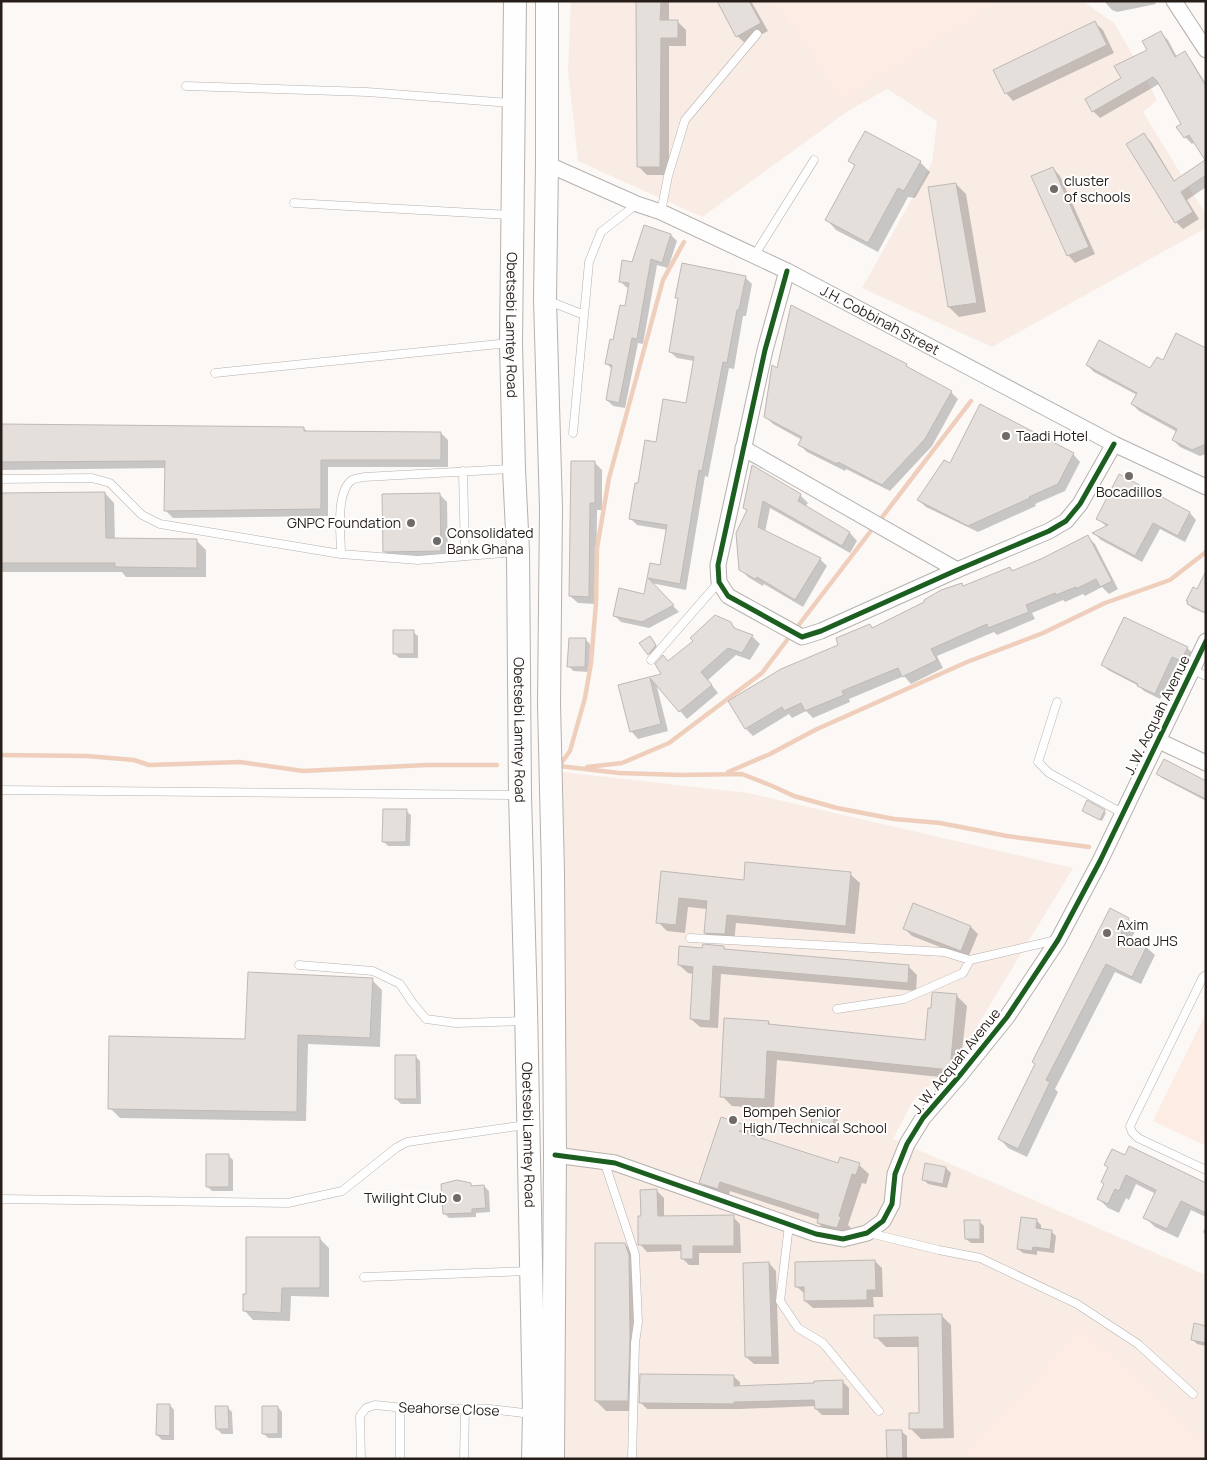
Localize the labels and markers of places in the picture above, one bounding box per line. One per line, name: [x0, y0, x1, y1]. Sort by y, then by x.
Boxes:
place label: cluster of schools: [1064, 171, 1131, 206]
marker: cluster of schools: [1048, 183, 1060, 195]
place label: Taadi Hotel: [1016, 426, 1088, 445]
marker: Taadi Hotel: [1000, 430, 1012, 442]
marker: Bocadillos: [1123, 470, 1135, 482]
place label: Bocadillos: [1096, 482, 1162, 501]
place label: GNPC Foundation: [287, 513, 401, 532]
marker: GNPC Foundation: [405, 517, 417, 529]
place label: Consolidated Bank Ghana: [447, 523, 534, 558]
marker: Consolidated Bank Ghana: [431, 535, 443, 547]
place label: Axim Road JHS: [1117, 915, 1178, 950]
marker: Axim Road JHS: [1101, 927, 1113, 939]
place label: Bompeh Senior High/Technical School: [743, 1102, 887, 1137]
marker: Bompeh Senior High/Technical School: [727, 1114, 739, 1126]
place label: Twilight Club: [364, 1188, 447, 1207]
marker: Twilight Club: [451, 1192, 463, 1204]

